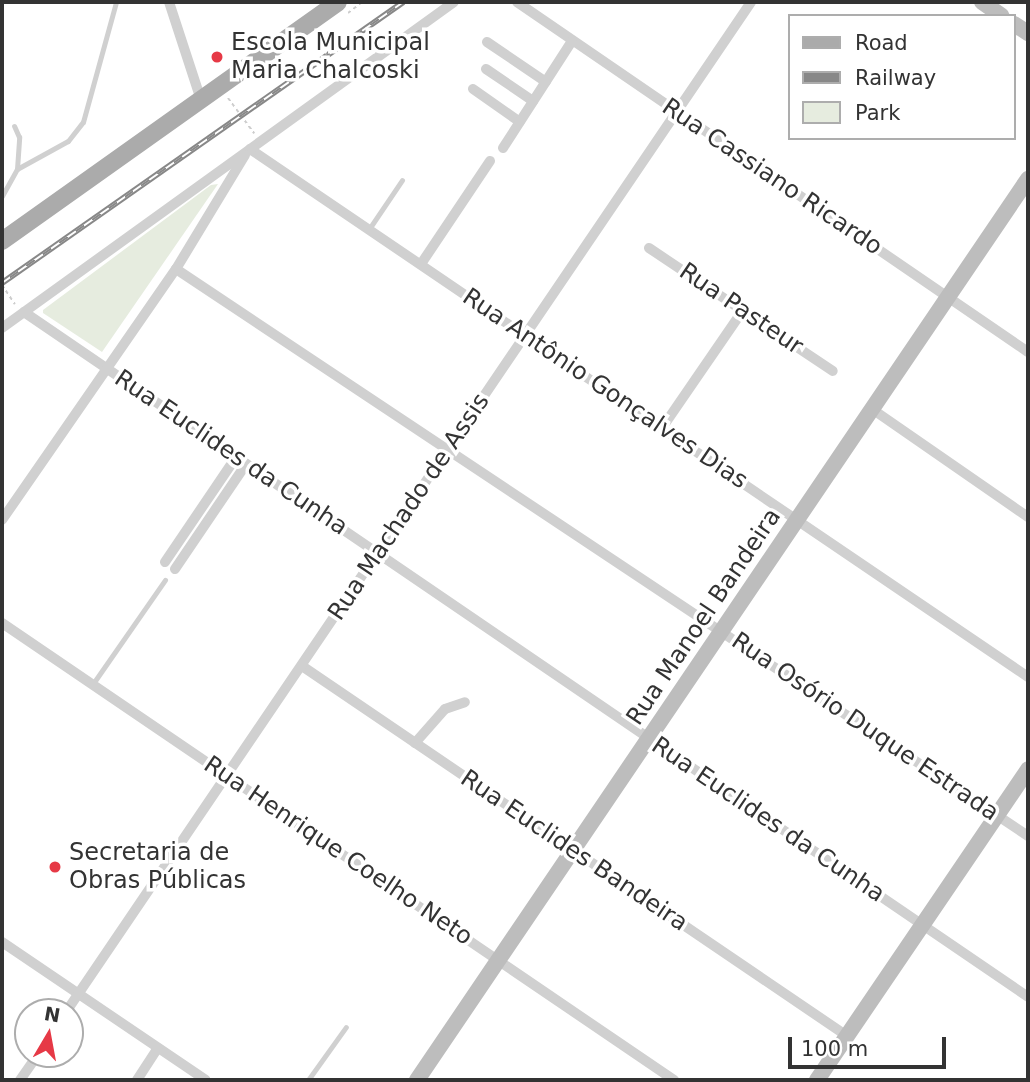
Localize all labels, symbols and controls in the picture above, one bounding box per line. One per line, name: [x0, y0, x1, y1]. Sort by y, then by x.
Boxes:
legend: [788, 14, 1016, 140]
place label: Escola Municipal Maria Chalcoski: [231, 29, 430, 85]
text: Road: [855, 31, 908, 55]
marker: Escola Municipal Maria Chalcoski: [209, 49, 225, 65]
text: Railway: [855, 66, 936, 90]
street label: Rua Cassiano Ricardo: [657, 93, 887, 261]
text: Park: [855, 101, 900, 125]
street label: Rua Pasteur: [674, 257, 808, 361]
street label: Rua Antônio Gonçalves Dias: [457, 283, 753, 495]
street label: Rua Euclides da Cunha: [109, 364, 353, 542]
street label: Rua Machado de Assis: [322, 388, 496, 626]
street label: Rua Manoel Bandeira: [621, 503, 787, 731]
street label: Rua Osório Duque Estrada: [726, 627, 1004, 827]
street label: Rua Euclides da Cunha: [646, 731, 890, 909]
street label: Rua Henrique Coelho Neto: [198, 750, 478, 952]
street label: Rua Euclides Bandeira: [455, 764, 693, 938]
place label: Secretaria de Obras Públicas: [69, 839, 246, 895]
marker: Secretaria de Obras Públicas: [47, 859, 63, 875]
north arrow: [14, 998, 84, 1068]
text: N: [43, 1002, 62, 1027]
scale bar: [792, 1023, 950, 1066]
text: 100 m: [801, 1037, 868, 1061]

